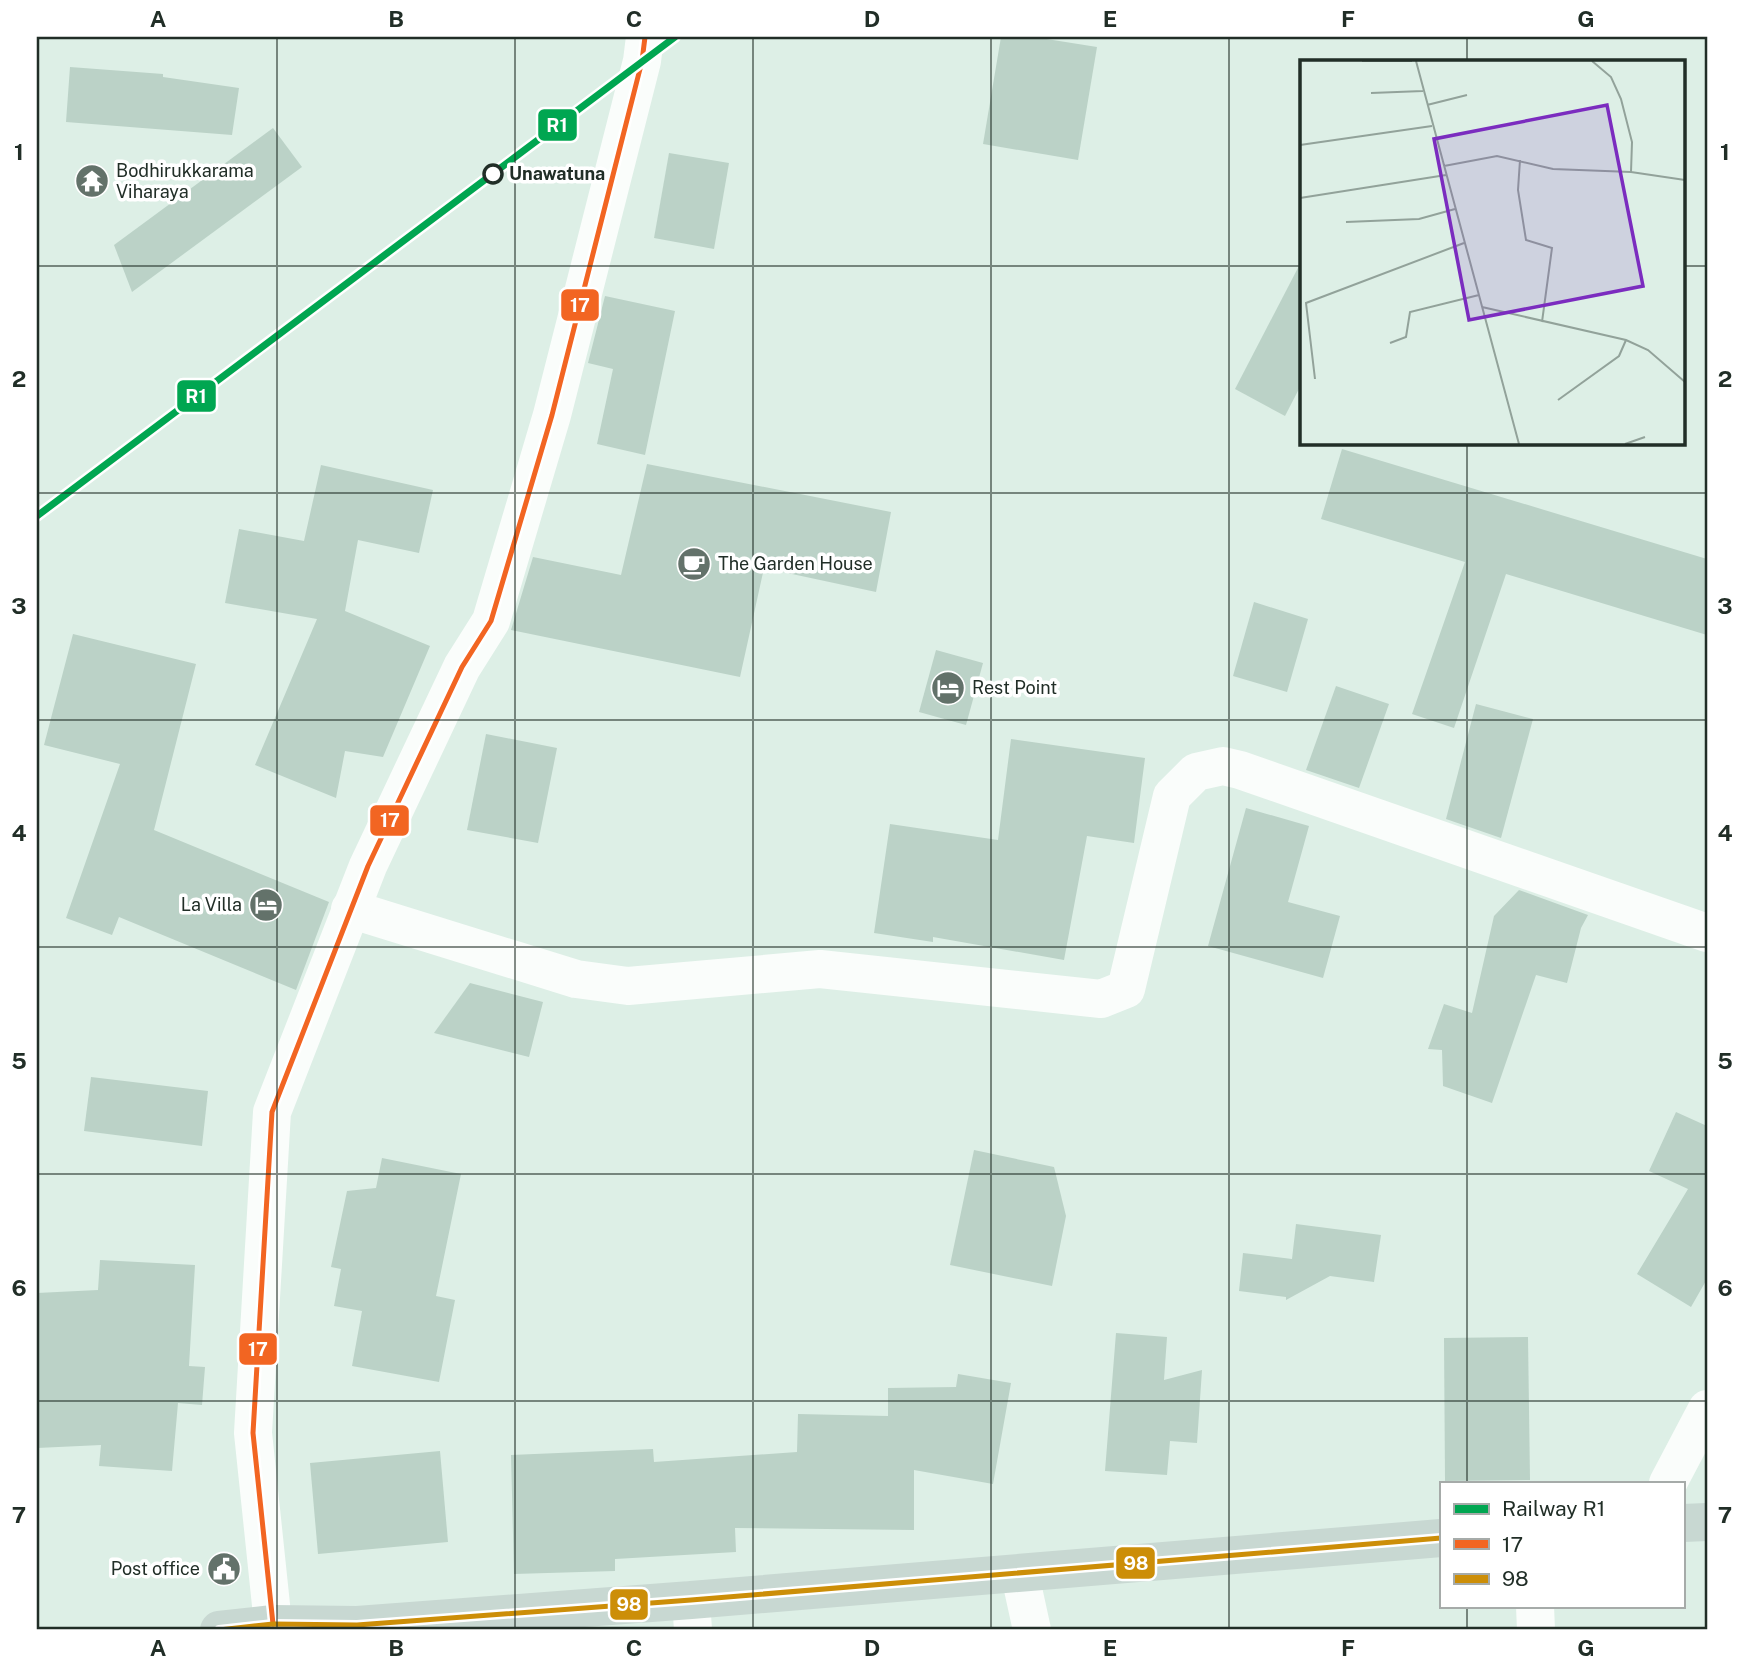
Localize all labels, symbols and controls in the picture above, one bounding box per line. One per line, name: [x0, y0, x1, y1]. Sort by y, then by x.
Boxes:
text: A: [150, 5, 167, 32]
text: B: [388, 5, 404, 32]
text: C: [626, 5, 642, 32]
text: D: [864, 5, 880, 32]
text: E: [1103, 5, 1117, 32]
text: F: [1341, 5, 1355, 32]
text: G: [1577, 5, 1595, 32]
inset map: [1300, 60, 1684, 444]
line badge: R1: [537, 108, 578, 142]
text: R1: [546, 114, 568, 136]
text: 1: [14, 138, 24, 165]
text: 1: [1720, 138, 1730, 165]
place label: Bodhirukkarama Viharaya: [116, 160, 254, 202]
temple icon: Bodhirukkarama Viharaya: [73, 162, 111, 200]
place label: Unawatuna: [509, 163, 605, 184]
marker: Unawatuna: [483, 164, 503, 184]
line badge: 17: [560, 288, 600, 322]
text: 17: [570, 294, 590, 316]
text: 2: [12, 365, 26, 392]
text: 2: [1718, 365, 1732, 392]
line badge: R1: [176, 379, 217, 413]
text: R1: [185, 385, 207, 407]
cafe icon: The Garden House: [675, 545, 713, 583]
place label: The Garden House: [718, 553, 873, 574]
text: 3: [11, 592, 27, 619]
text: 3: [1717, 592, 1733, 619]
hotel icon: Rest Point: [929, 669, 967, 707]
place label: Rest Point: [972, 677, 1057, 698]
line badge: 17: [369, 804, 410, 837]
text: 17: [380, 809, 400, 831]
text: 4: [11, 819, 27, 846]
text: 4: [1717, 819, 1733, 846]
hotel icon: La Villa: [247, 886, 285, 924]
place label: La Villa: [181, 894, 242, 915]
text: 5: [11, 1047, 27, 1074]
text: 5: [1717, 1047, 1733, 1074]
text: 6: [11, 1274, 27, 1301]
text: 6: [1717, 1274, 1733, 1301]
line badge: 17: [238, 1332, 278, 1366]
text: 17: [248, 1338, 268, 1360]
legend: [1440, 1482, 1684, 1608]
text: Railway R1: [1502, 1496, 1605, 1521]
text: 7: [12, 1501, 26, 1528]
text: 7: [1718, 1501, 1732, 1528]
text: 17: [1502, 1532, 1523, 1557]
line badge: 98: [1115, 1546, 1156, 1580]
public building icon: Post office: [205, 1550, 243, 1588]
text: 98: [1123, 1552, 1149, 1574]
place label: Post office: [111, 1558, 200, 1579]
text: 98: [1502, 1566, 1529, 1591]
line badge: 98: [609, 1588, 649, 1621]
text: 98: [616, 1593, 642, 1615]
text: A: [150, 1634, 167, 1661]
text: B: [388, 1634, 404, 1661]
text: C: [626, 1634, 642, 1661]
text: D: [864, 1634, 880, 1661]
text: E: [1103, 1634, 1117, 1661]
text: F: [1341, 1634, 1355, 1661]
text: G: [1577, 1634, 1595, 1661]

